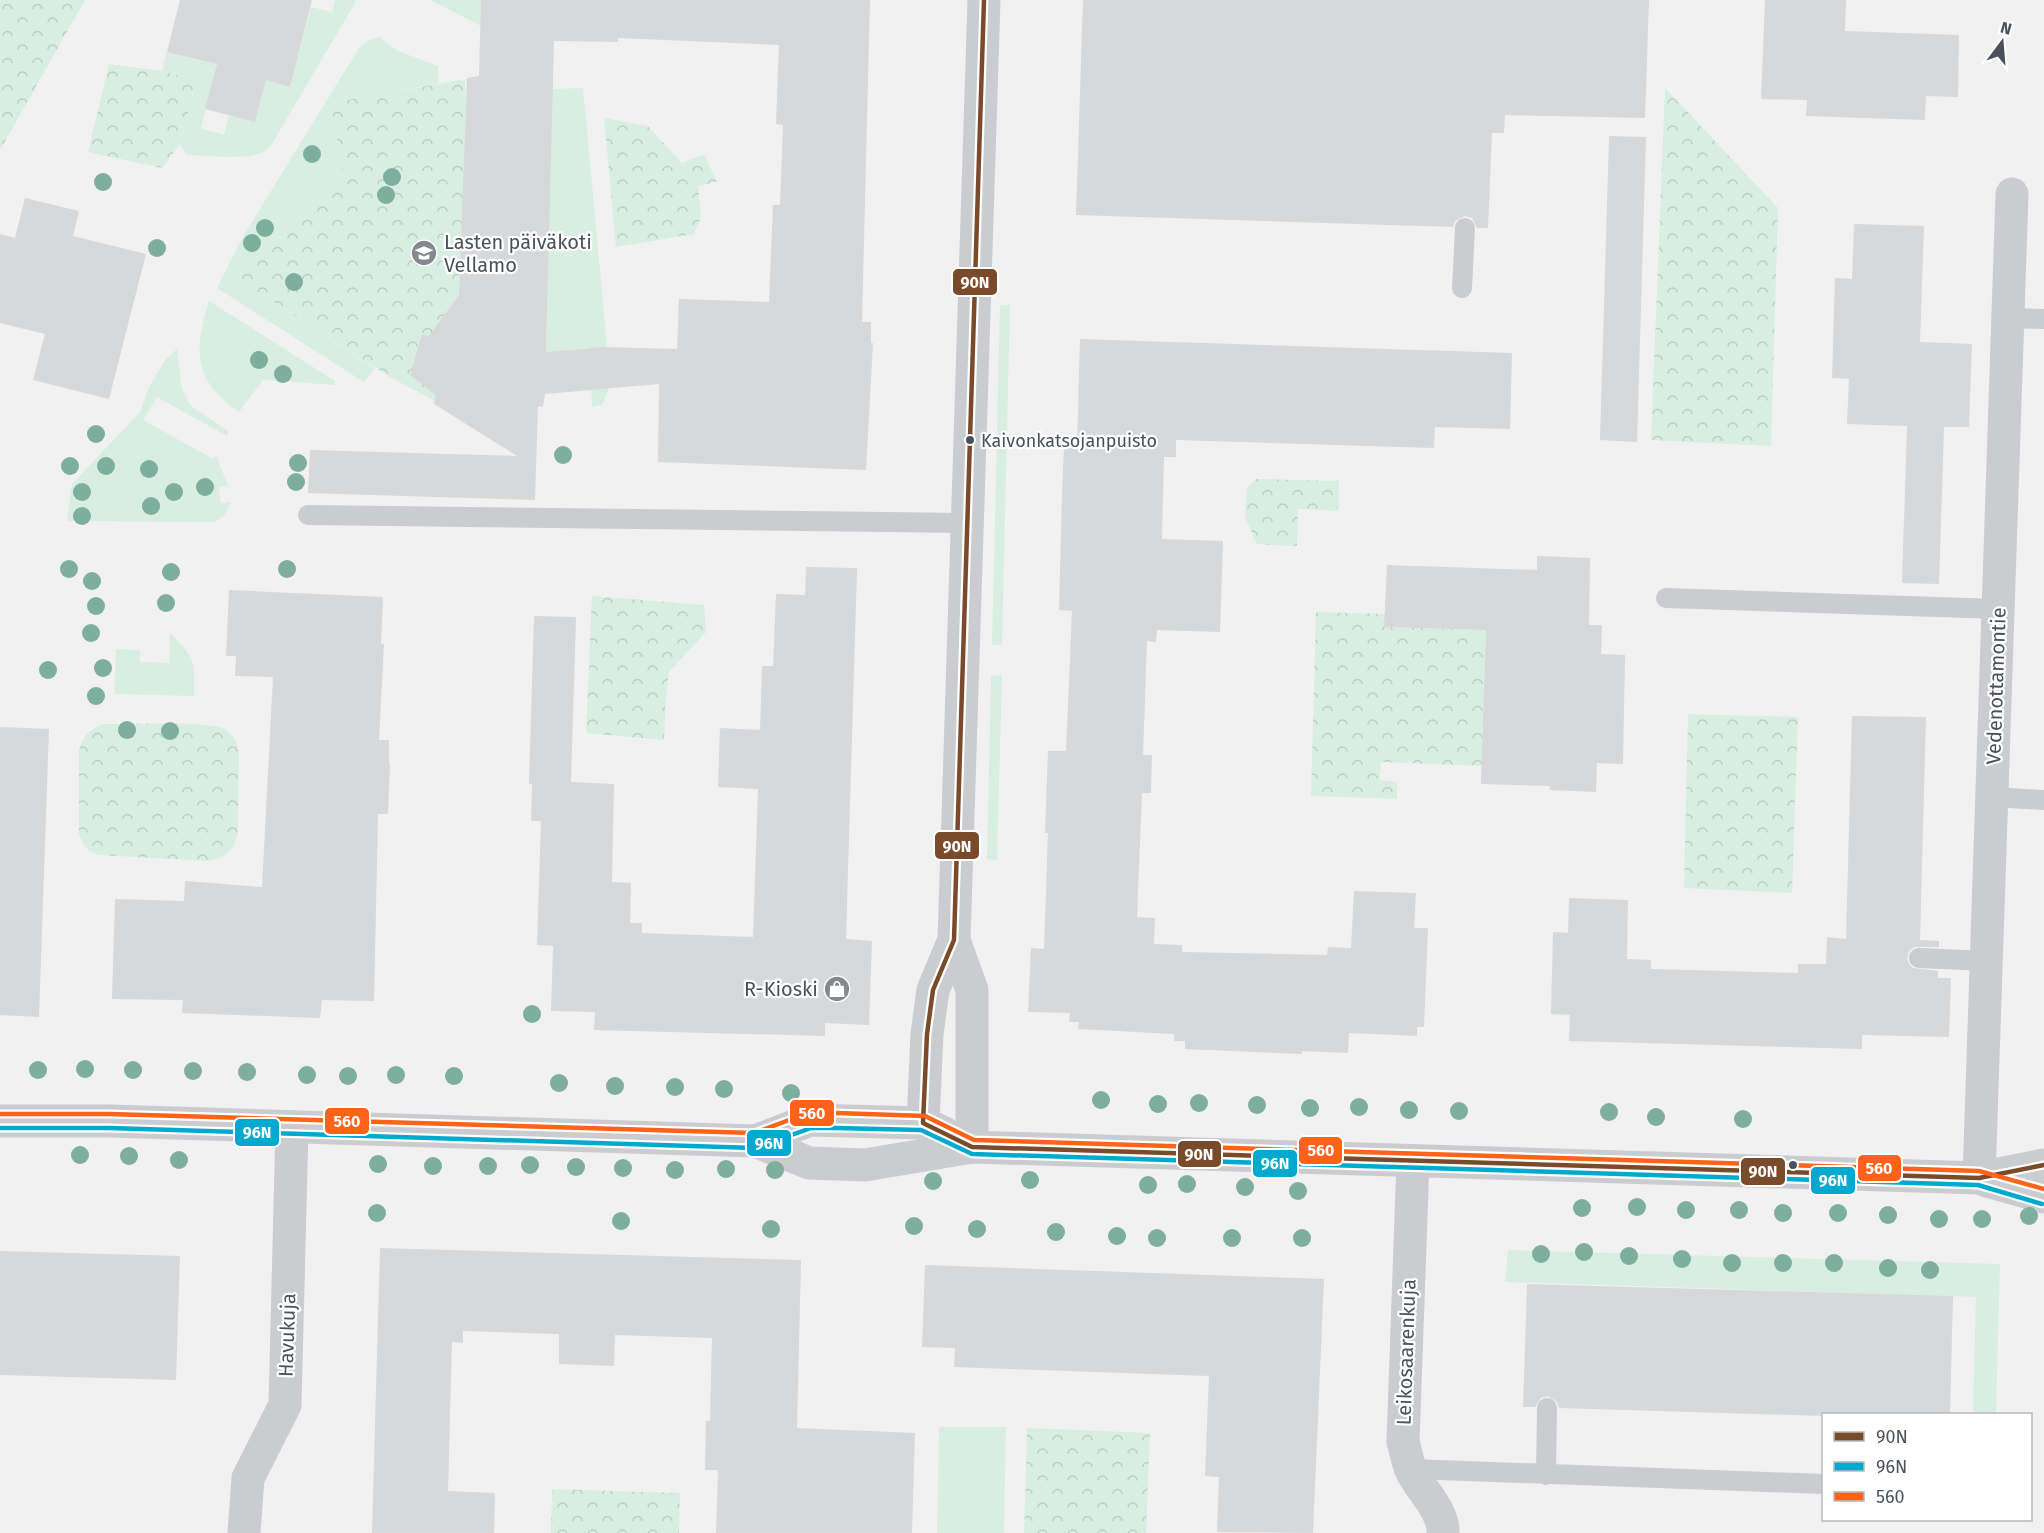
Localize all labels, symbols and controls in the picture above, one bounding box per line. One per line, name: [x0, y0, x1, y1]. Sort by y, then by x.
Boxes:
north arrow: [1972, 12, 2032, 72]
text: N: [1998, 17, 2014, 39]
place label: Lasten päiväkoti Vellamo: [444, 230, 592, 277]
school or university icon: Lasten päiväkoti Vellamo: [409, 238, 439, 268]
line badge: 90N: [952, 268, 998, 296]
text: 90N: [961, 273, 989, 292]
place label: Kaivonkatsojanpuisto: [981, 430, 1157, 452]
marker: Kaivonkatsojanpuisto: [964, 434, 976, 446]
street label: Vedenottamontie: [1981, 607, 2011, 765]
line badge: 90N: [934, 831, 980, 860]
text: 90N: [943, 837, 971, 856]
shop icon: R-Kioski: [822, 974, 852, 1004]
place label: R-Kioski: [744, 977, 818, 1001]
line badge: 560: [789, 1099, 835, 1127]
text: 560: [799, 1104, 825, 1123]
line badge: 560: [324, 1107, 370, 1135]
text: 560: [334, 1112, 360, 1131]
line badge: 96N: [234, 1118, 280, 1147]
text: 96N: [243, 1123, 271, 1142]
line badge: 96N: [746, 1129, 792, 1157]
text: 96N: [755, 1134, 783, 1153]
line badge: 560: [1298, 1136, 1343, 1165]
line badge: 90N: [1177, 1140, 1222, 1168]
text: 560: [1308, 1141, 1334, 1160]
text: 90N: [1185, 1145, 1213, 1164]
line badge: 96N: [1252, 1149, 1298, 1178]
text: 96N: [1261, 1154, 1289, 1173]
line badge: 560: [1857, 1154, 1902, 1182]
line badge: 90N: [1740, 1157, 1786, 1186]
unlabelled marker: [1787, 1159, 1799, 1171]
text: 560: [1866, 1159, 1892, 1178]
text: 90N: [1749, 1162, 1777, 1181]
line badge: 96N: [1810, 1166, 1856, 1195]
text: 96N: [1819, 1171, 1847, 1190]
street label: Leikosaarenkuja: [1391, 1278, 1421, 1426]
street label: Havukuja: [274, 1293, 300, 1377]
legend: [1822, 1413, 2032, 1521]
text: 90N: [1876, 1426, 1908, 1448]
text: 96N: [1876, 1456, 1907, 1478]
text: 560: [1876, 1486, 1905, 1508]

